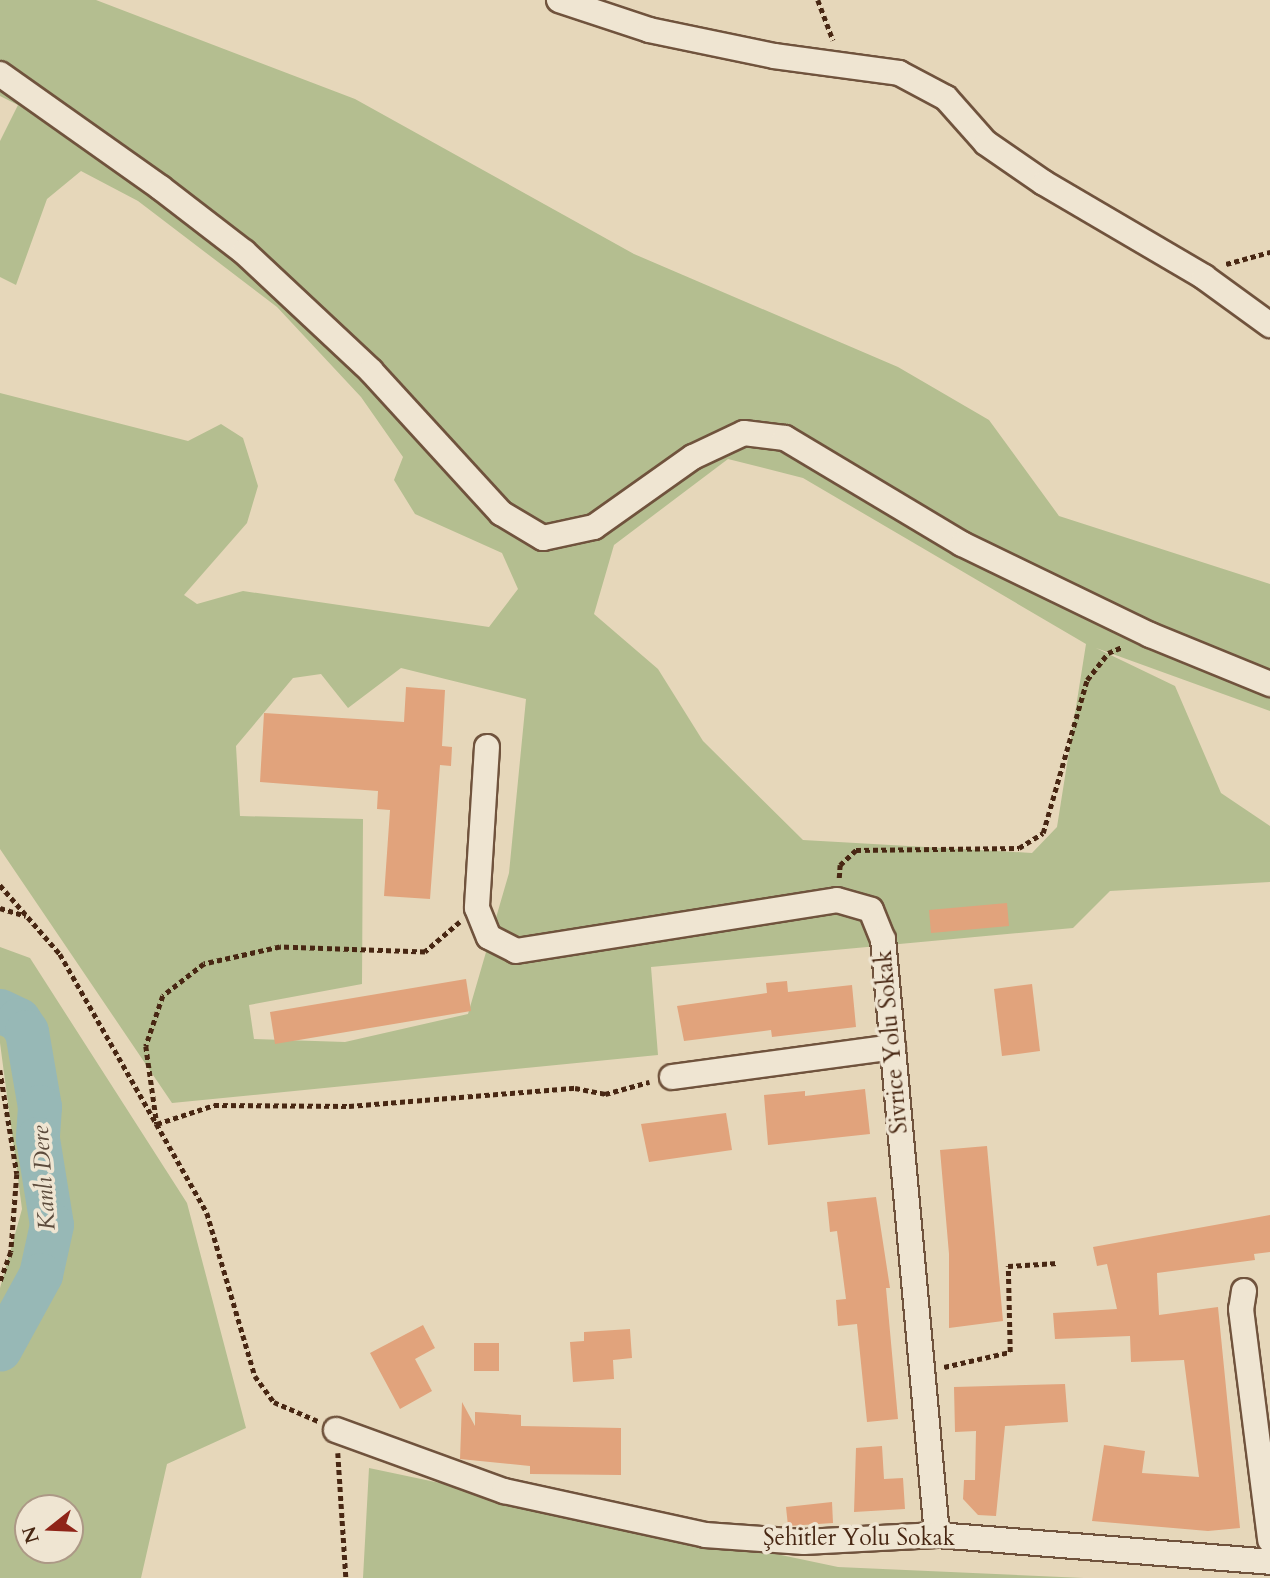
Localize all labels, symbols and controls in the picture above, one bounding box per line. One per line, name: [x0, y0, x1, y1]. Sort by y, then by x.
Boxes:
street label: Sivrice Yolu Sokak: [870, 949, 914, 1135]
water label: Kanlı Dere: [26, 1124, 62, 1232]
north arrow: [14, 1494, 84, 1564]
text: N: [16, 1523, 46, 1547]
street label: Şehitler Yolu Sokak: [763, 1524, 955, 1552]

